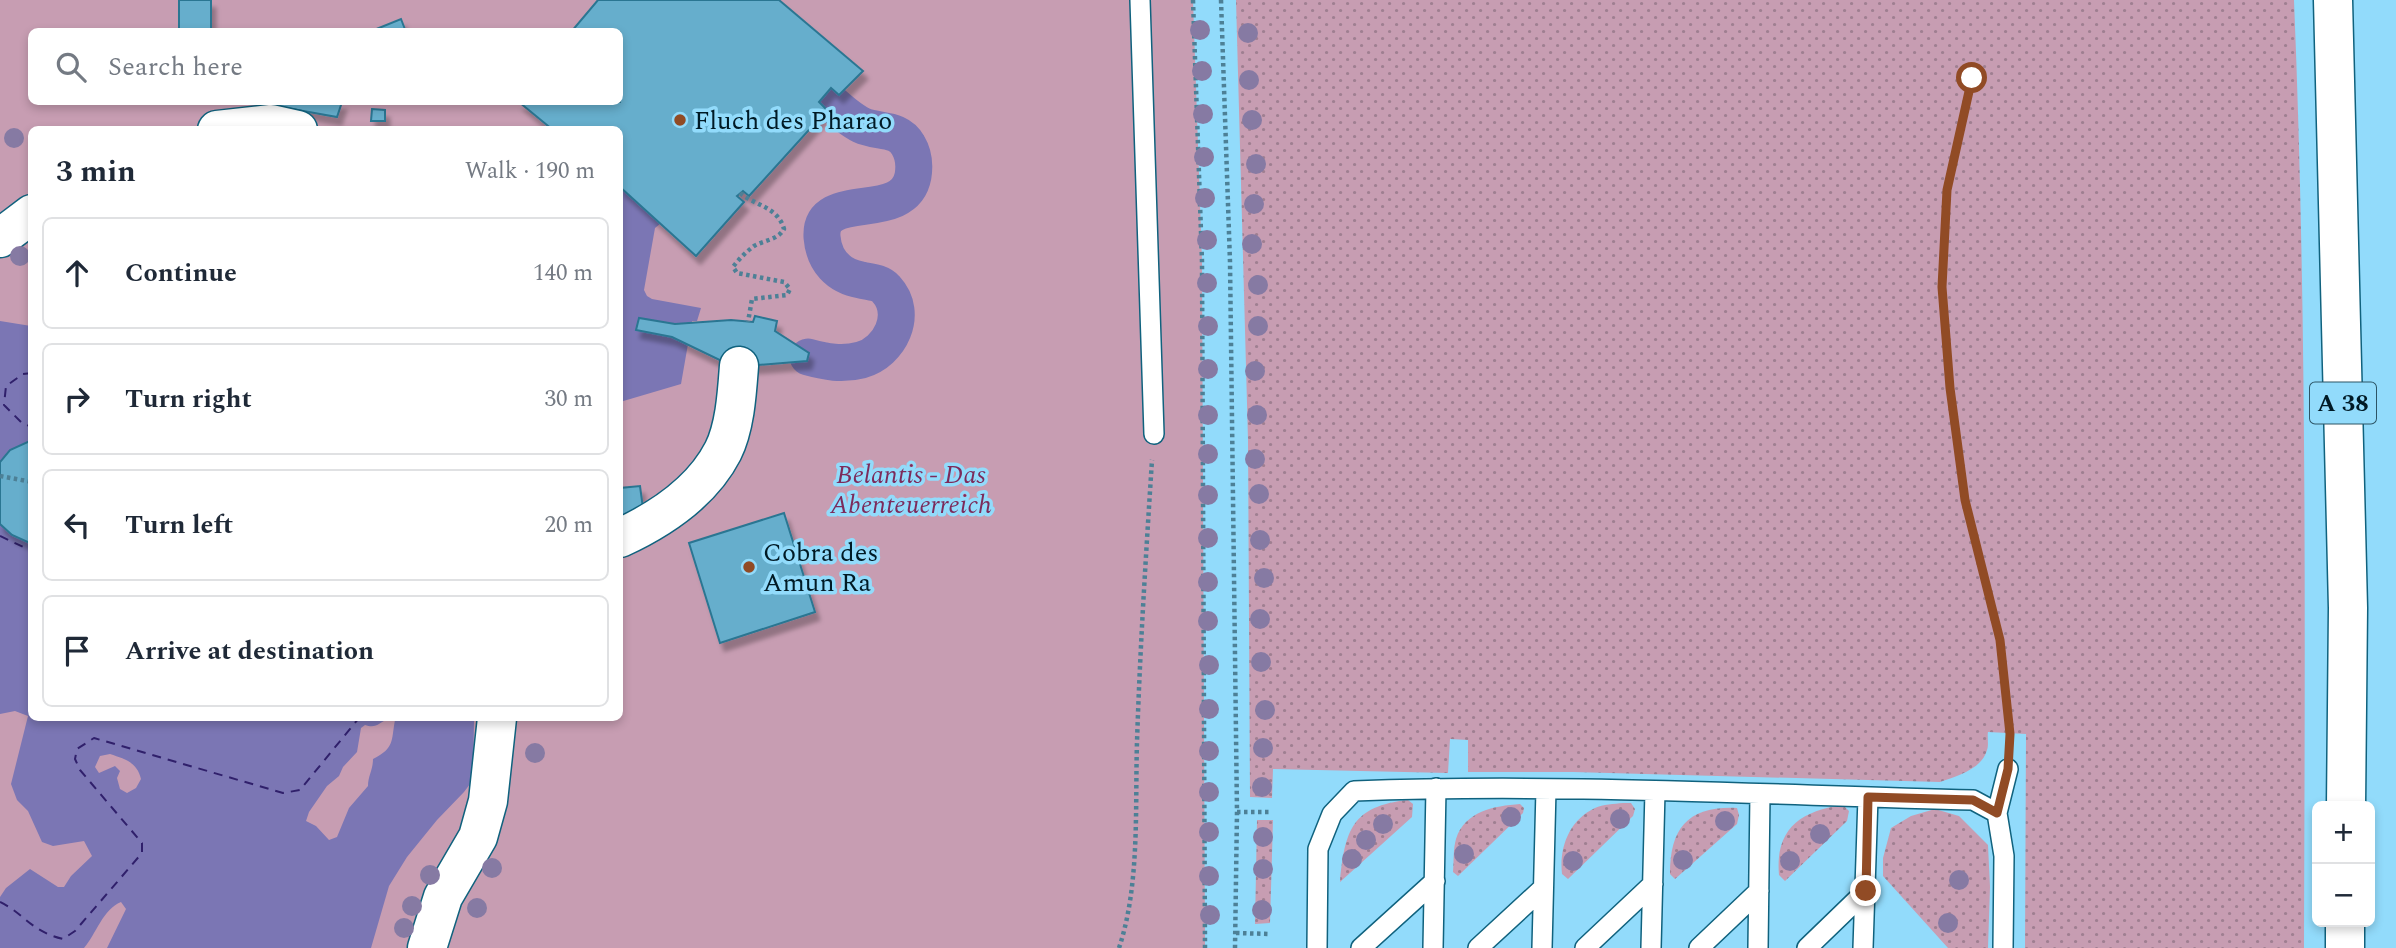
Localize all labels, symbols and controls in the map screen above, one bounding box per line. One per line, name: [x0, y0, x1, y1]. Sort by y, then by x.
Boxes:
search box: [28, 28, 623, 105]
text: Search here: [108, 47, 243, 87]
icon: search: [52, 48, 90, 86]
route start: [1956, 62, 1987, 93]
place label: Fluch des Pharao: [694, 101, 892, 141]
marker: Fluch des Pharao: [672, 112, 688, 128]
text: 3 min: [56, 149, 136, 195]
text: Walk · 190 m: [465, 154, 595, 189]
text: Continue: [125, 253, 237, 293]
icon: ahead: [58, 254, 96, 292]
text: 140 m: [533, 256, 593, 291]
text: Turn right: [125, 379, 252, 419]
icon: right: [58, 380, 96, 418]
text: 30 m: [544, 382, 593, 417]
road number: A 38: [2310, 382, 2376, 424]
park label: Belantis - Das Abenteuerreich: [829, 455, 992, 525]
text: Turn left: [125, 505, 233, 545]
icon: left: [58, 506, 96, 544]
text: 20 m: [544, 508, 593, 543]
place label: Cobra des Amun Ra: [763, 533, 879, 603]
marker: Cobra des Amun Ra: [741, 559, 757, 575]
text: Arrive at destination: [125, 631, 374, 671]
icon: arrive: [58, 632, 96, 670]
map controls: [2312, 801, 2375, 927]
button: +: [2312, 801, 2375, 864]
button: −: [2312, 864, 2375, 927]
route end: [1850, 875, 1881, 906]

